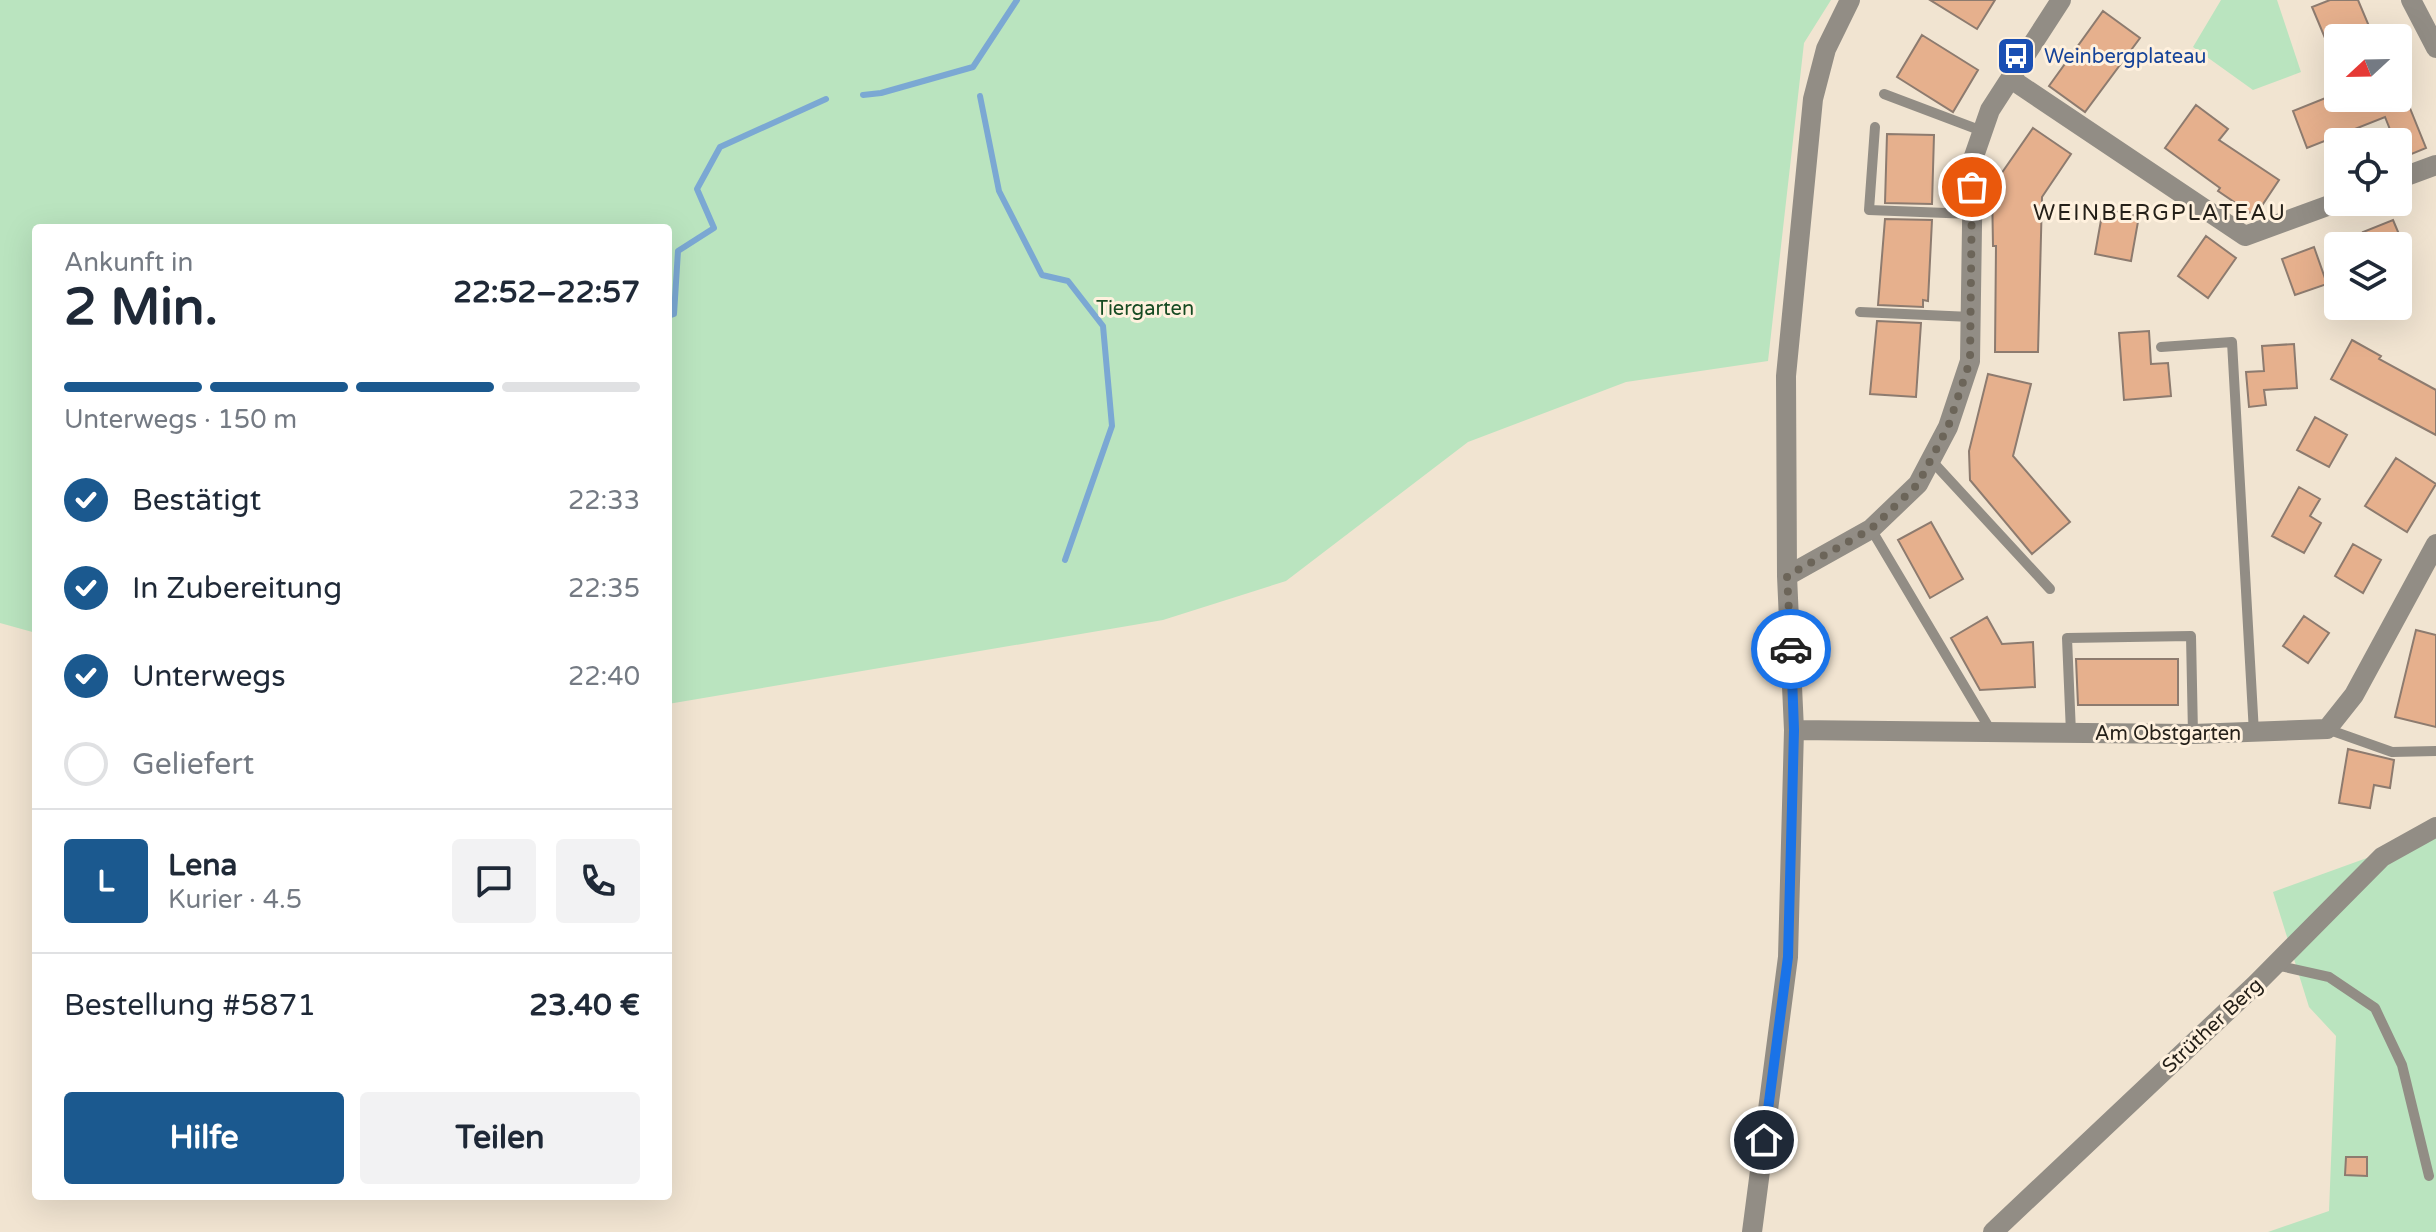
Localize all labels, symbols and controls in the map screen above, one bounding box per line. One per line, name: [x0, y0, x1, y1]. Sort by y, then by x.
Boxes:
north arrow: [2324, 24, 2412, 112]
map controls: [2324, 24, 2412, 320]
bus stop icon: Weinbergplateau: [1995, 35, 2037, 77]
place label: Weinbergplateau: [2044, 45, 2206, 69]
button: locate: [2324, 128, 2412, 216]
pin: [1938, 153, 2006, 221]
icon: bag: [1950, 165, 1994, 209]
district label: WEINBERGPLATEAU: [2033, 200, 2287, 226]
button: layers: [2324, 232, 2412, 320]
text: Ankunft in: [64, 247, 193, 278]
text: 22:52–22:57: [453, 274, 640, 311]
text: 2 Min.: [64, 276, 218, 339]
park label: Tiergarten: [1096, 297, 1194, 321]
text: Unterwegs · 150 m: [64, 404, 297, 435]
icon: check: [64, 478, 108, 522]
text: Bestätigt: [132, 482, 261, 519]
text: 22:33: [568, 485, 640, 516]
icon: check: [64, 566, 108, 610]
text: In Zubereitung: [132, 570, 342, 607]
text: 22:35: [568, 573, 640, 604]
courier: [1751, 609, 1831, 689]
icon: car: [1769, 627, 1813, 671]
icon: check: [64, 654, 108, 698]
text: Unterwegs: [132, 658, 286, 695]
text: 22:40: [568, 661, 640, 692]
street label: Am Obstgarten: [2095, 722, 2241, 746]
text: Geliefert: [132, 746, 254, 783]
button: chat: [452, 839, 536, 923]
button: phone: [556, 839, 640, 923]
text: Lena: [168, 847, 237, 884]
text: L: [97, 863, 115, 900]
text: Kurier · 4.5: [168, 884, 302, 915]
street label: Strüther Berg: [2158, 973, 2268, 1078]
text: Bestellung #5871: [64, 987, 316, 1024]
text: 23.40 €: [529, 987, 640, 1024]
button: Hilfe: [64, 1092, 344, 1184]
button: Teilen: [360, 1092, 640, 1184]
pin: [1730, 1106, 1798, 1174]
icon: home: [1742, 1118, 1786, 1162]

